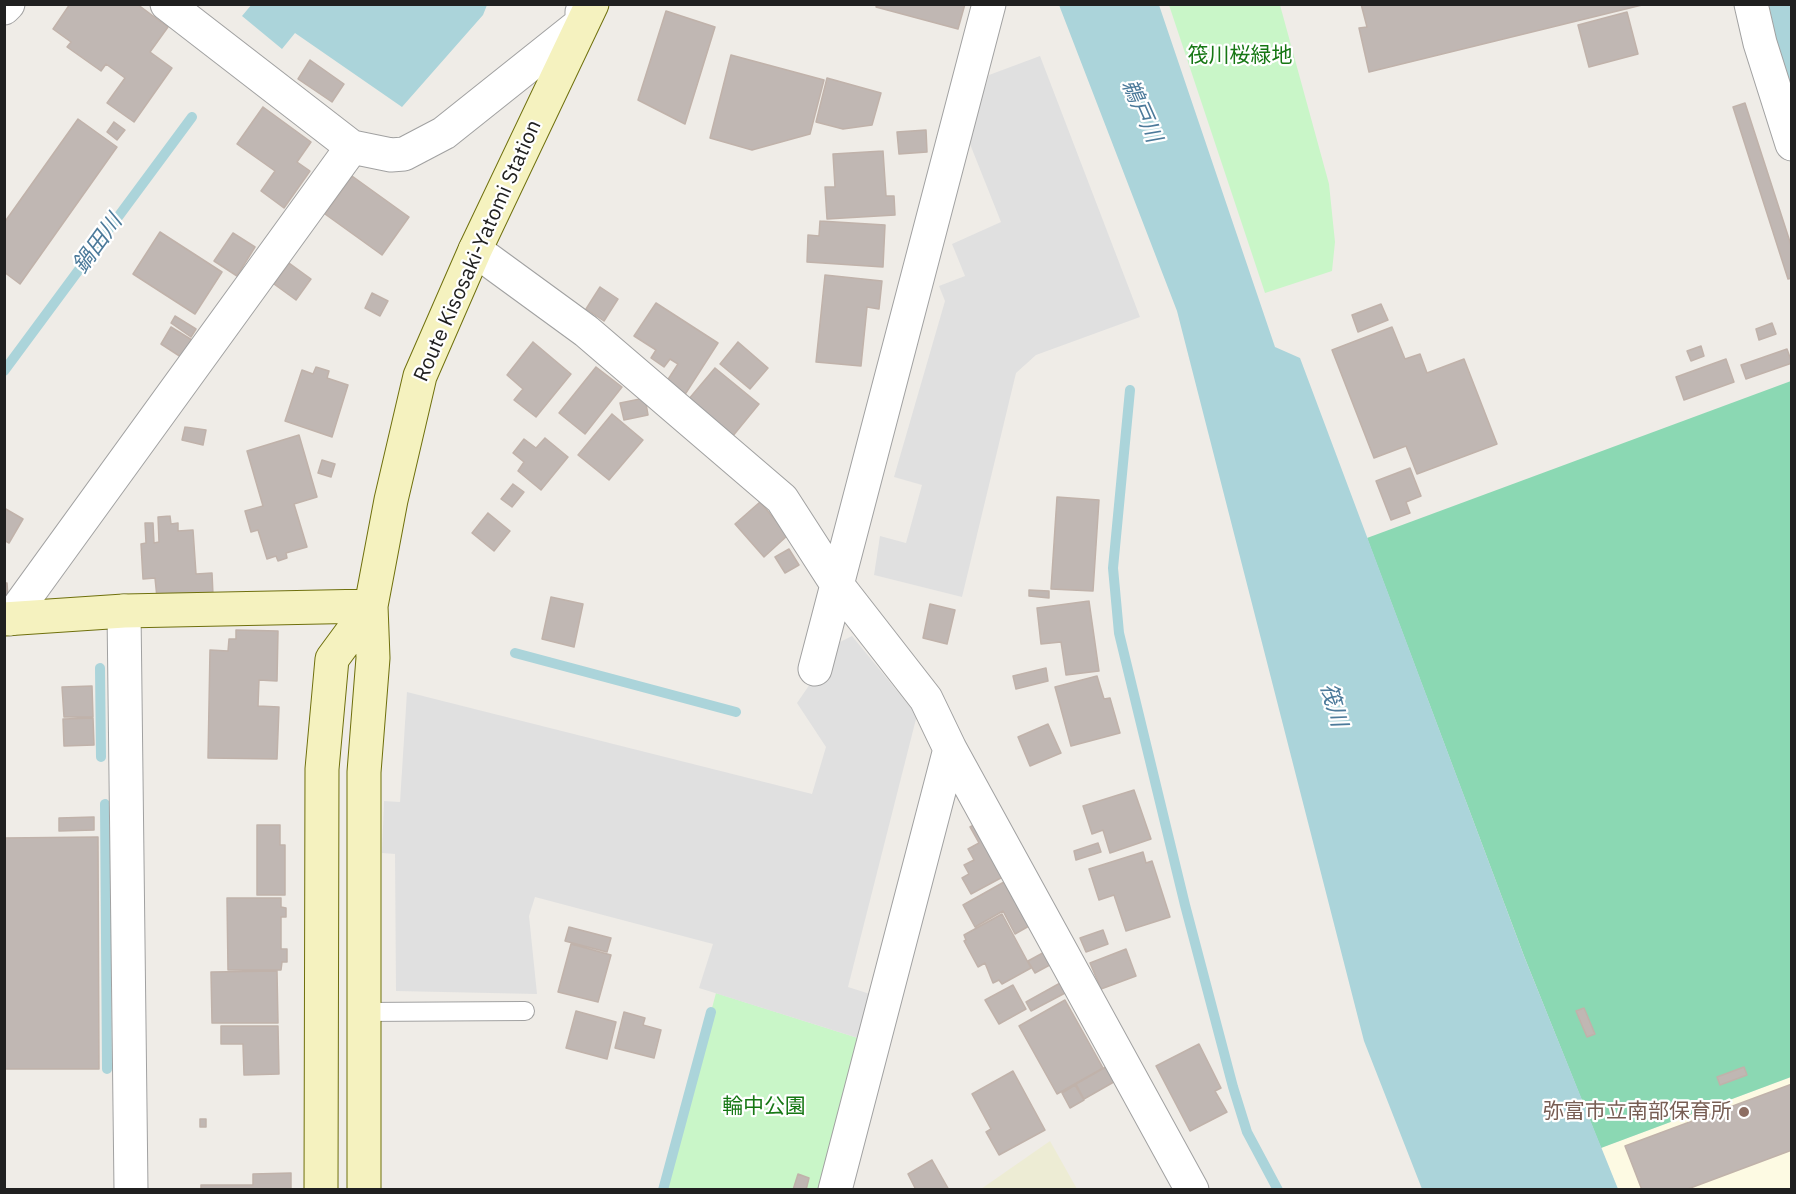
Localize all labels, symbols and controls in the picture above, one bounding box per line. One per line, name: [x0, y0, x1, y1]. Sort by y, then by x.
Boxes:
park label: 筏川桜緑地: [1188, 43, 1292, 69]
water label: 鵜戸川: [1116, 75, 1166, 147]
street label: Route Kisosaki-Yatomi Station: [409, 116, 547, 386]
water label: 鍋田川: [68, 210, 128, 278]
water label: 筏川: [1314, 680, 1352, 730]
park label: 輪中公園: [722, 1094, 806, 1120]
place label: 弥富市立南部保育所: [1543, 1099, 1732, 1125]
marker: 弥富市立南部保育所: [1737, 1105, 1751, 1119]

